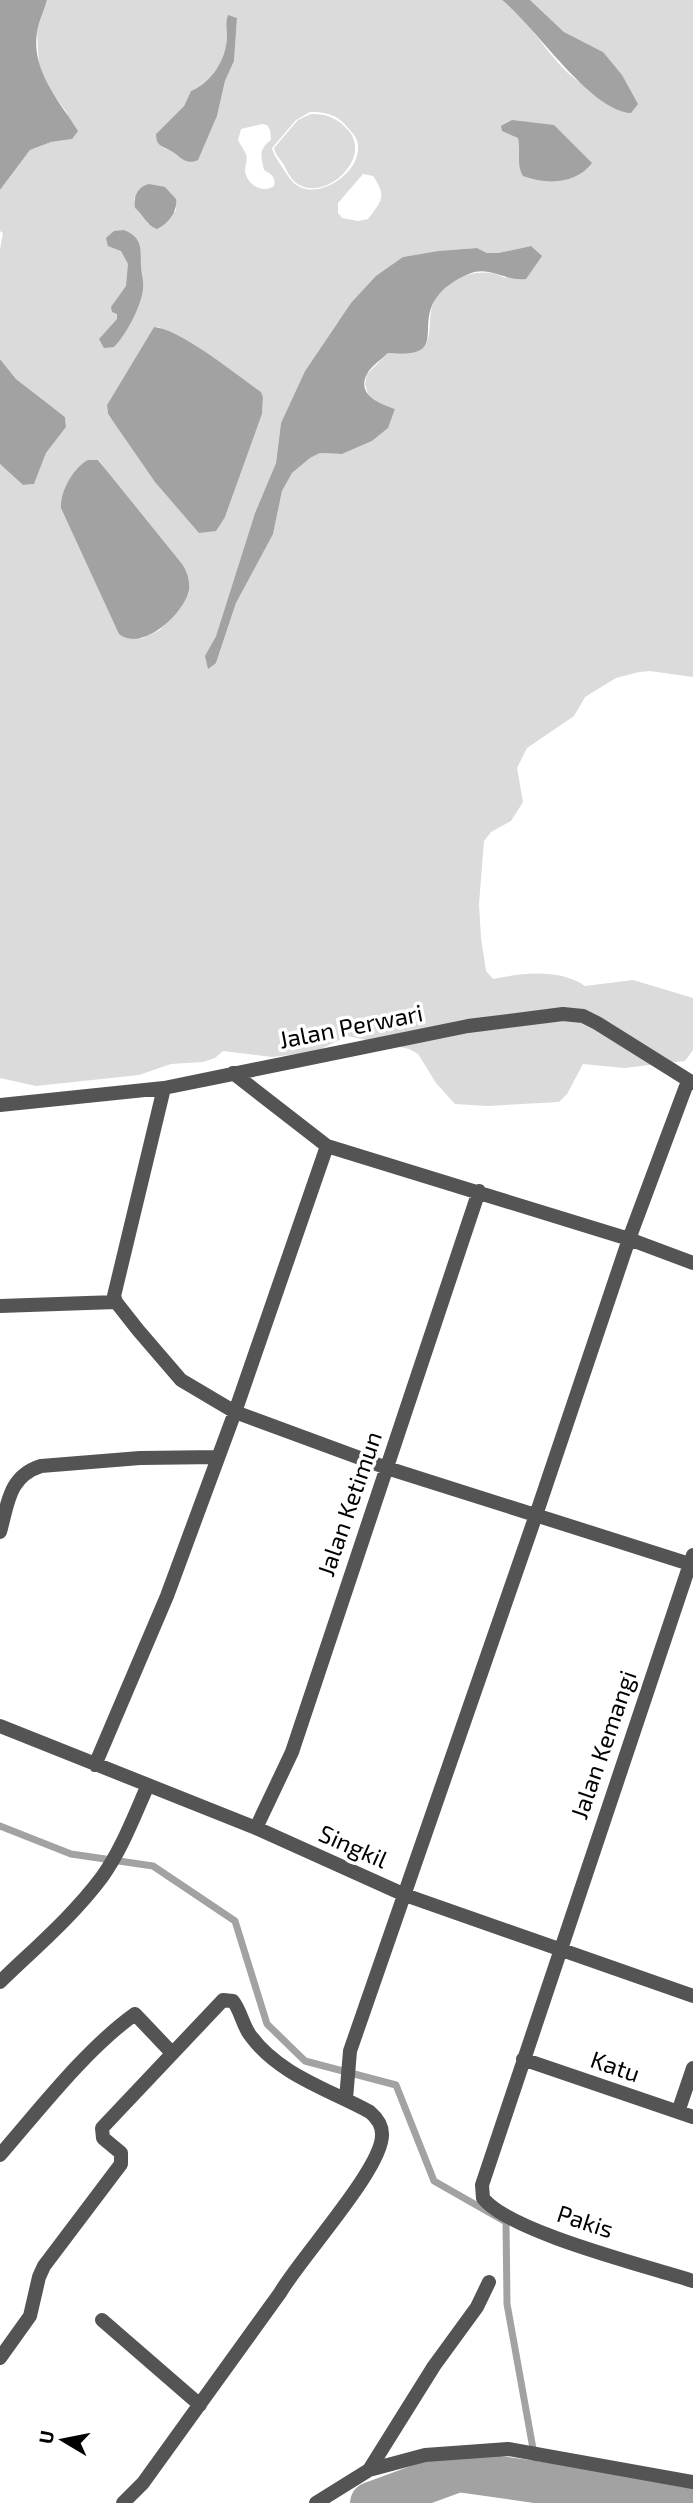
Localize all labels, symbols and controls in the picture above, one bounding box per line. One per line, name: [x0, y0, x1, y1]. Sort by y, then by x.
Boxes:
street label: Jalan Perwari: [276, 997, 425, 1054]
street label: Jalan Ketimun: [310, 1427, 387, 1580]
street label: Jalan Kemangi: [564, 1666, 642, 1823]
street label: Singkil: [315, 1818, 392, 1874]
street label: Katu: [587, 2044, 644, 2087]
street label: Pakis: [554, 2198, 617, 2243]
north arrow: [28, 2405, 98, 2475]
text: U: [33, 2429, 58, 2445]

